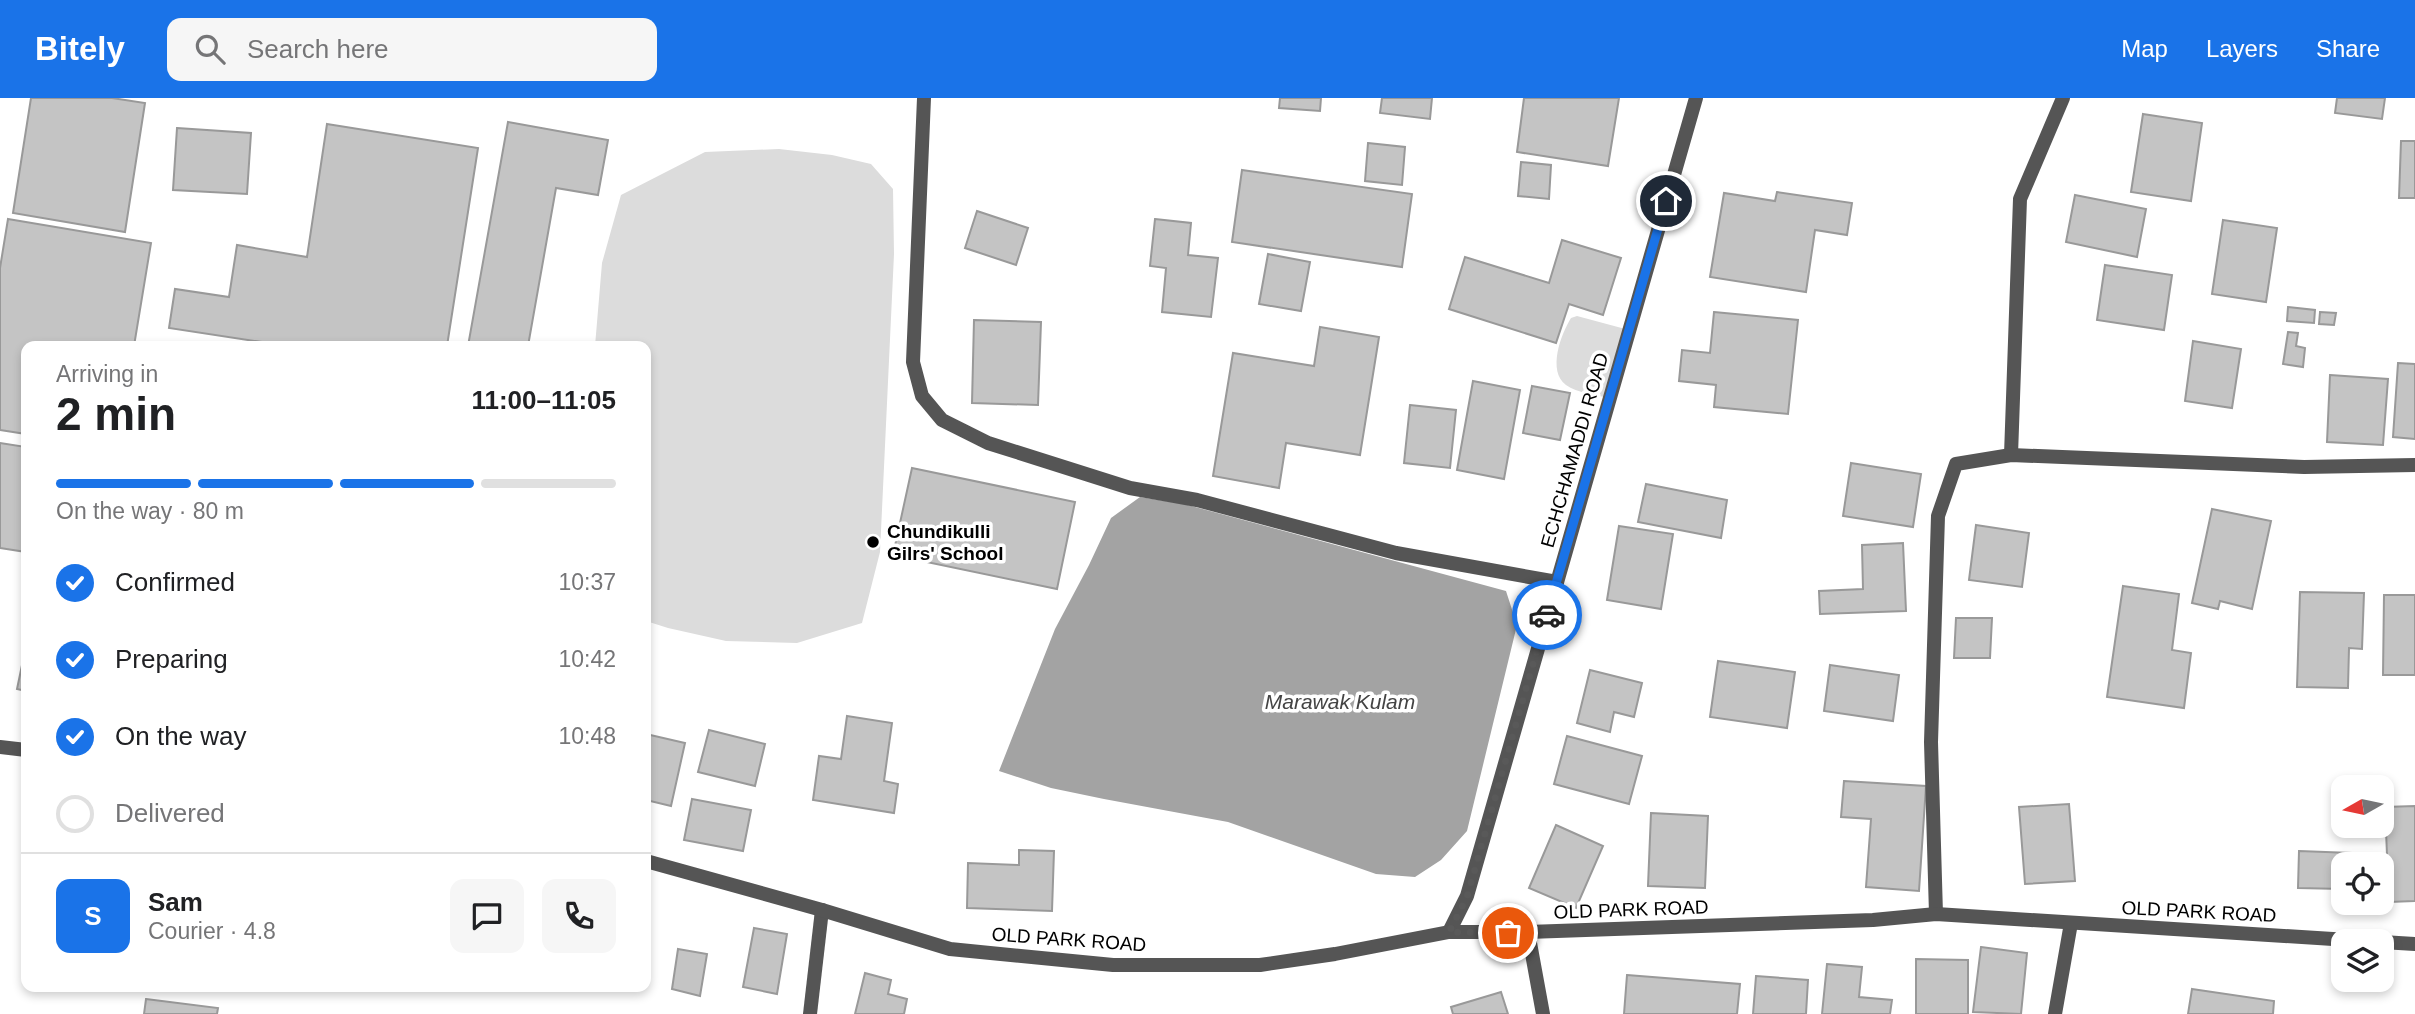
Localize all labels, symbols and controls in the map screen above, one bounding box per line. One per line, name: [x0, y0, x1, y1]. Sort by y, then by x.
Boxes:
search box: [167, 18, 657, 81]
text: Bitely: [35, 30, 125, 67]
icon: search: [191, 30, 229, 68]
text: Search here: [247, 34, 389, 64]
text: Map: [2121, 35, 2168, 62]
text: Layers: [2206, 35, 2278, 62]
text: Share: [2316, 35, 2380, 62]
pin: [1636, 171, 1696, 231]
icon: home: [1647, 182, 1685, 220]
street label: ECHCHAMADDI ROAD: [1537, 350, 1612, 550]
text: Arriving in: [56, 361, 158, 387]
text: 11:00–11:05: [471, 385, 616, 415]
text: 2 min: [56, 388, 176, 440]
text: On the way · 80 m: [56, 498, 244, 524]
place label: Chundikulli Gilrs' School: [887, 521, 1003, 564]
marker: Chundikulli Gilrs' School: [865, 534, 881, 550]
icon: check: [56, 564, 94, 602]
text: Confirmed: [115, 567, 235, 597]
text: 10:37: [558, 569, 616, 595]
courier: [1512, 580, 1582, 650]
icon: car: [1528, 596, 1566, 634]
icon: check: [56, 641, 94, 679]
text: Preparing: [115, 644, 228, 674]
text: 10:42: [558, 646, 616, 672]
water label: Marawak Kulam: [1265, 690, 1415, 713]
icon: check: [56, 718, 94, 756]
text: On the way: [115, 721, 247, 751]
text: 10:48: [558, 723, 616, 749]
north arrow: [2331, 775, 2394, 838]
map controls: [2331, 775, 2394, 992]
text: Delivered: [115, 798, 225, 828]
button: locate: [2331, 852, 2394, 915]
button: chat: [450, 879, 524, 953]
button: phone: [542, 879, 616, 953]
text: Sam: [148, 887, 203, 917]
street label: OLD PARK ROAD: [1553, 896, 1709, 923]
street label: OLD PARK ROAD: [2121, 897, 2277, 926]
text: S: [84, 901, 102, 931]
pin: [1478, 903, 1538, 963]
icon: bag: [1489, 914, 1527, 952]
text: Courier · 4.8: [148, 918, 276, 944]
street label: OLD PARK ROAD: [991, 924, 1147, 955]
button: layers: [2331, 929, 2394, 992]

